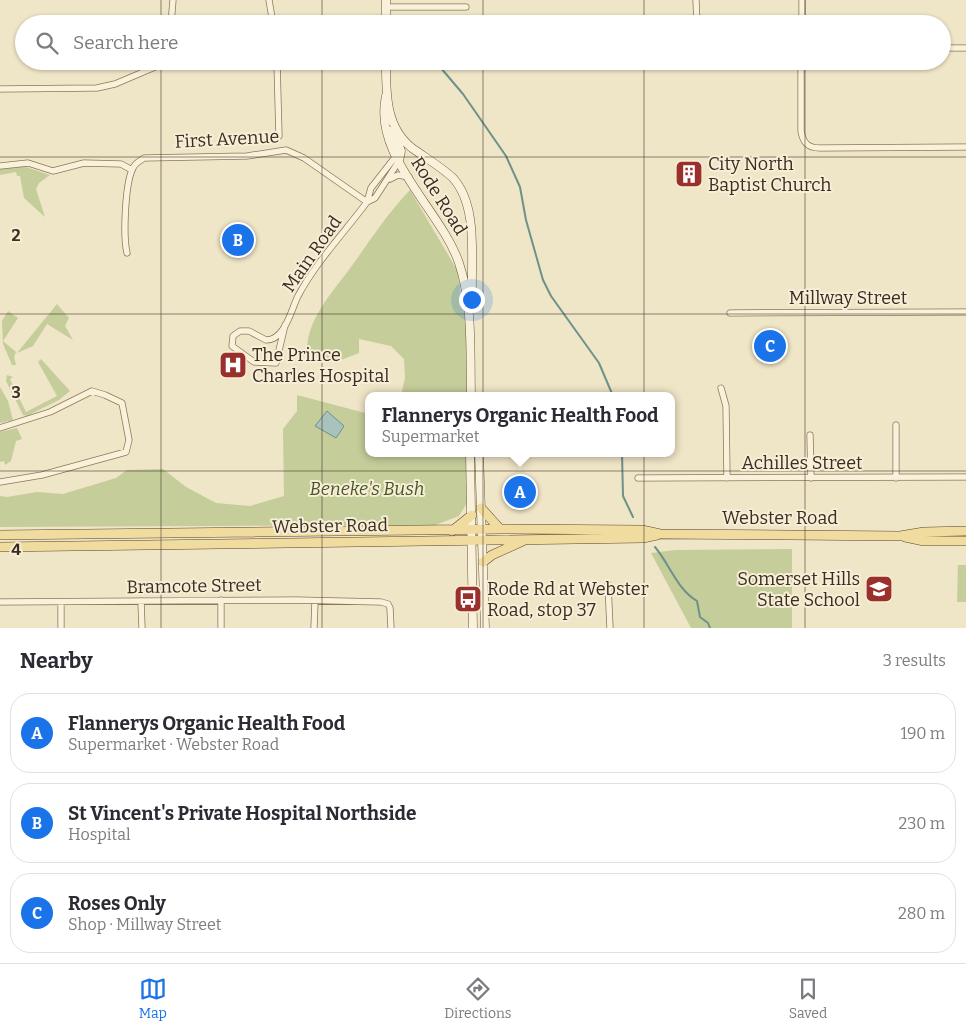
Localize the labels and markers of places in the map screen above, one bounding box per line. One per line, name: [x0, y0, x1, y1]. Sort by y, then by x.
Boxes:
place label: City North Baptist Church: [708, 153, 831, 196]
building icon: City North Baptist Church: [674, 159, 704, 189]
pin: B: [222, 221, 254, 259]
pin: C: [754, 327, 786, 365]
place label: The Prince Charles Hospital: [252, 344, 389, 387]
hospital icon: The Prince Charles Hospital: [218, 350, 248, 380]
pin: A: [504, 473, 536, 511]
place label: Somerset Hills State School: [737, 568, 860, 611]
school or university icon: Somerset Hills State School: [864, 574, 894, 604]
place label: Rode Rd at Webster Road, stop 37: [487, 578, 649, 621]
bus stop icon: Rode Rd at Webster Road, stop 37: [453, 584, 483, 614]

